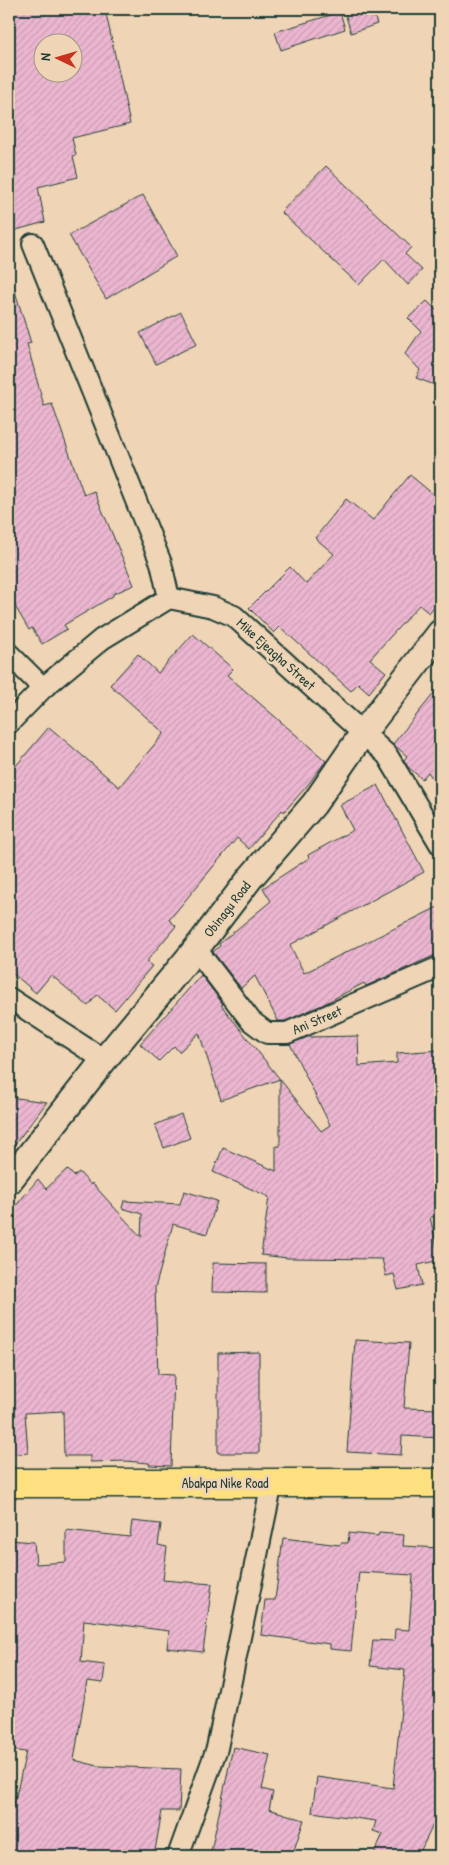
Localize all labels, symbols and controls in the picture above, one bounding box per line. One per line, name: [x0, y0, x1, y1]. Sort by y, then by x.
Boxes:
north arrow: [32, 32, 82, 82]
text: N: [35, 52, 54, 61]
street label: Mike Ejeagha Street: [232, 613, 320, 695]
street label: Obinagu Road: [199, 876, 256, 941]
street label: Ani Street: [289, 1001, 345, 1038]
street label: Abakpa Nike Road: [182, 1473, 269, 1493]

